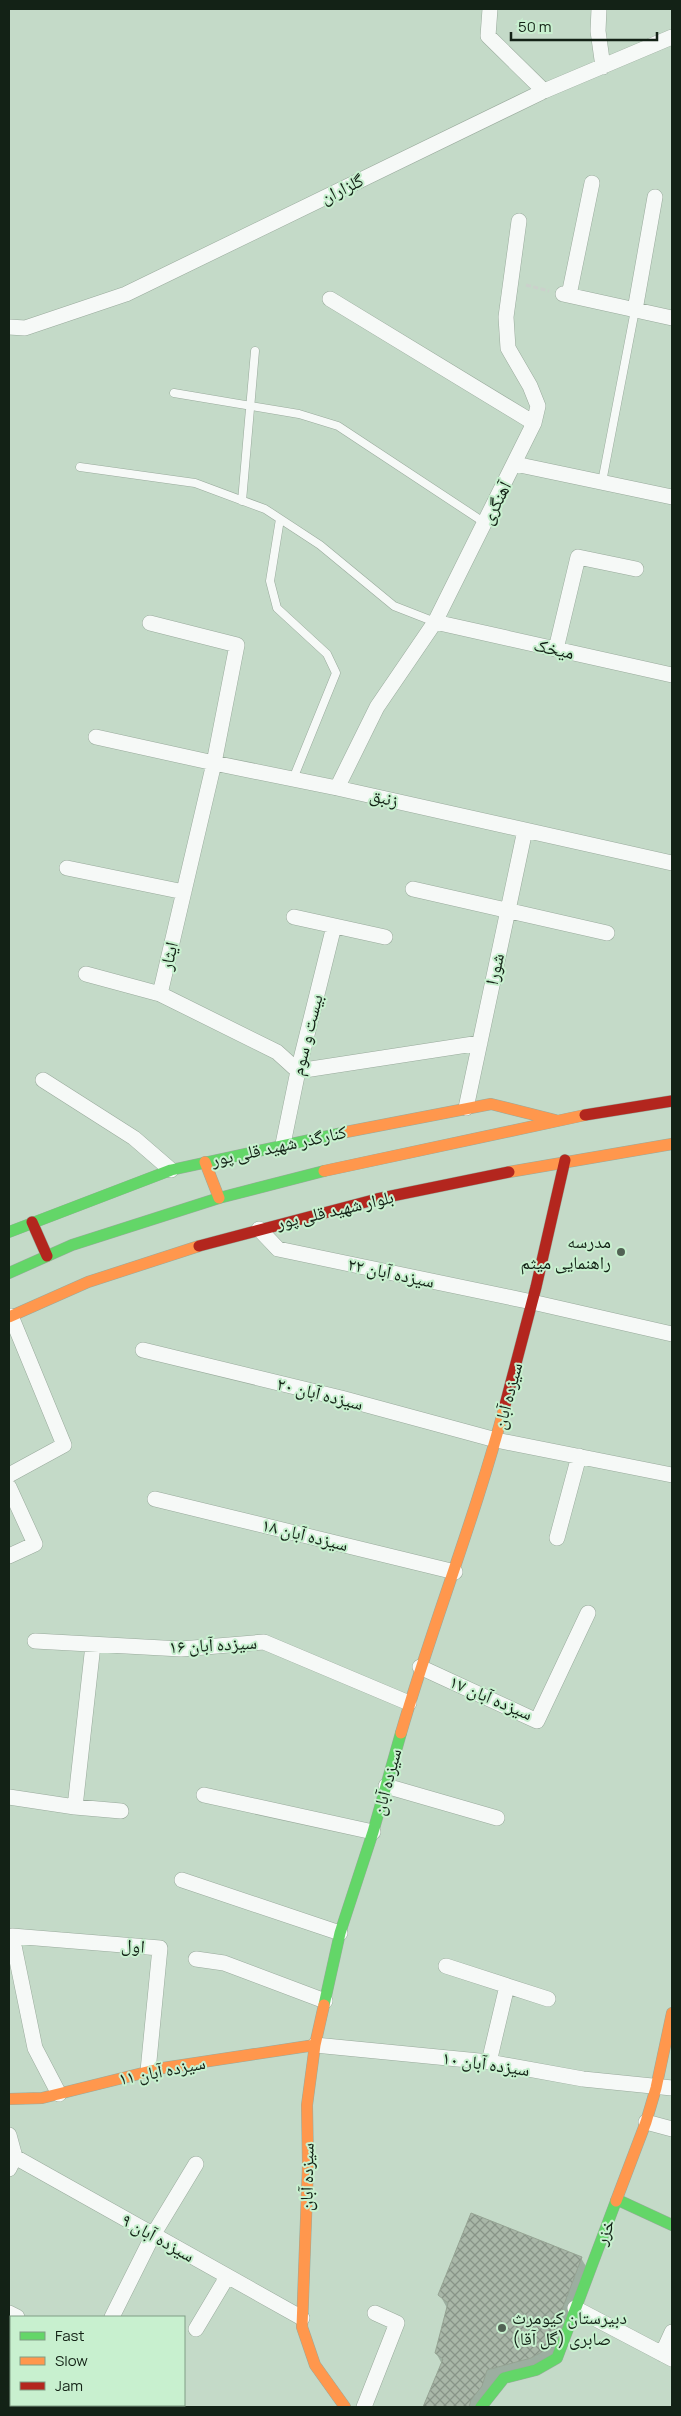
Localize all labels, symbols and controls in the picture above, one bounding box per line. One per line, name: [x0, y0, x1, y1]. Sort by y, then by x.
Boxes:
scale bar: [511, 10, 657, 42]
text: 50 m: [518, 16, 552, 37]
street label: گلزاران: [316, 167, 368, 209]
street label: آهنگری: [474, 477, 516, 528]
street label: میخک: [532, 632, 577, 664]
street label: زنبق: [368, 782, 401, 812]
street label: ایثار: [153, 939, 183, 973]
street label: شورا: [479, 951, 509, 987]
street label: بیست و سوم: [284, 992, 329, 1078]
street label: کنارگذر شهید قلی پور: [208, 1119, 349, 1171]
street label: بلوار شهید قلی پور: [273, 1184, 396, 1235]
place label: مدرسه راهنمایی میثم: [521, 1229, 611, 1275]
marker: مدرسه راهنمایی میثم: [615, 1246, 627, 1258]
street label: سیزده آبان ۲۲: [346, 1251, 437, 1293]
street label: سیزده آبان: [487, 1360, 527, 1432]
street label: سیزده آبان ۲۰: [275, 1371, 366, 1415]
street label: سیزده آبان ۱۸: [260, 1512, 351, 1556]
street label: سیزده آبان ۱۶: [168, 1630, 258, 1658]
street label: سیزده آبان ۱۷: [446, 1669, 537, 1725]
street label: سیزده آبان: [366, 1746, 406, 1818]
street label: اول: [120, 1932, 146, 1958]
street label: سیزده آبان ‍۱۰: [441, 2045, 531, 2081]
street label: سیزده آبان ۱۱: [116, 2050, 207, 2090]
street label: سیزده آبان: [293, 2143, 319, 2211]
street label: سیزده آبان ۹: [118, 2207, 199, 2267]
street label: خزر: [588, 2215, 620, 2249]
place label: دبیرستان کیومرث صابری (گل آقا): [512, 2305, 627, 2350]
legend: [10, 2316, 185, 2406]
marker: دبیرستان کیومرث صابری (گل آقا): [496, 2322, 508, 2334]
text: Fast: [55, 2325, 84, 2346]
text: Slow: [55, 2350, 88, 2371]
text: Jam: [55, 2375, 83, 2396]

